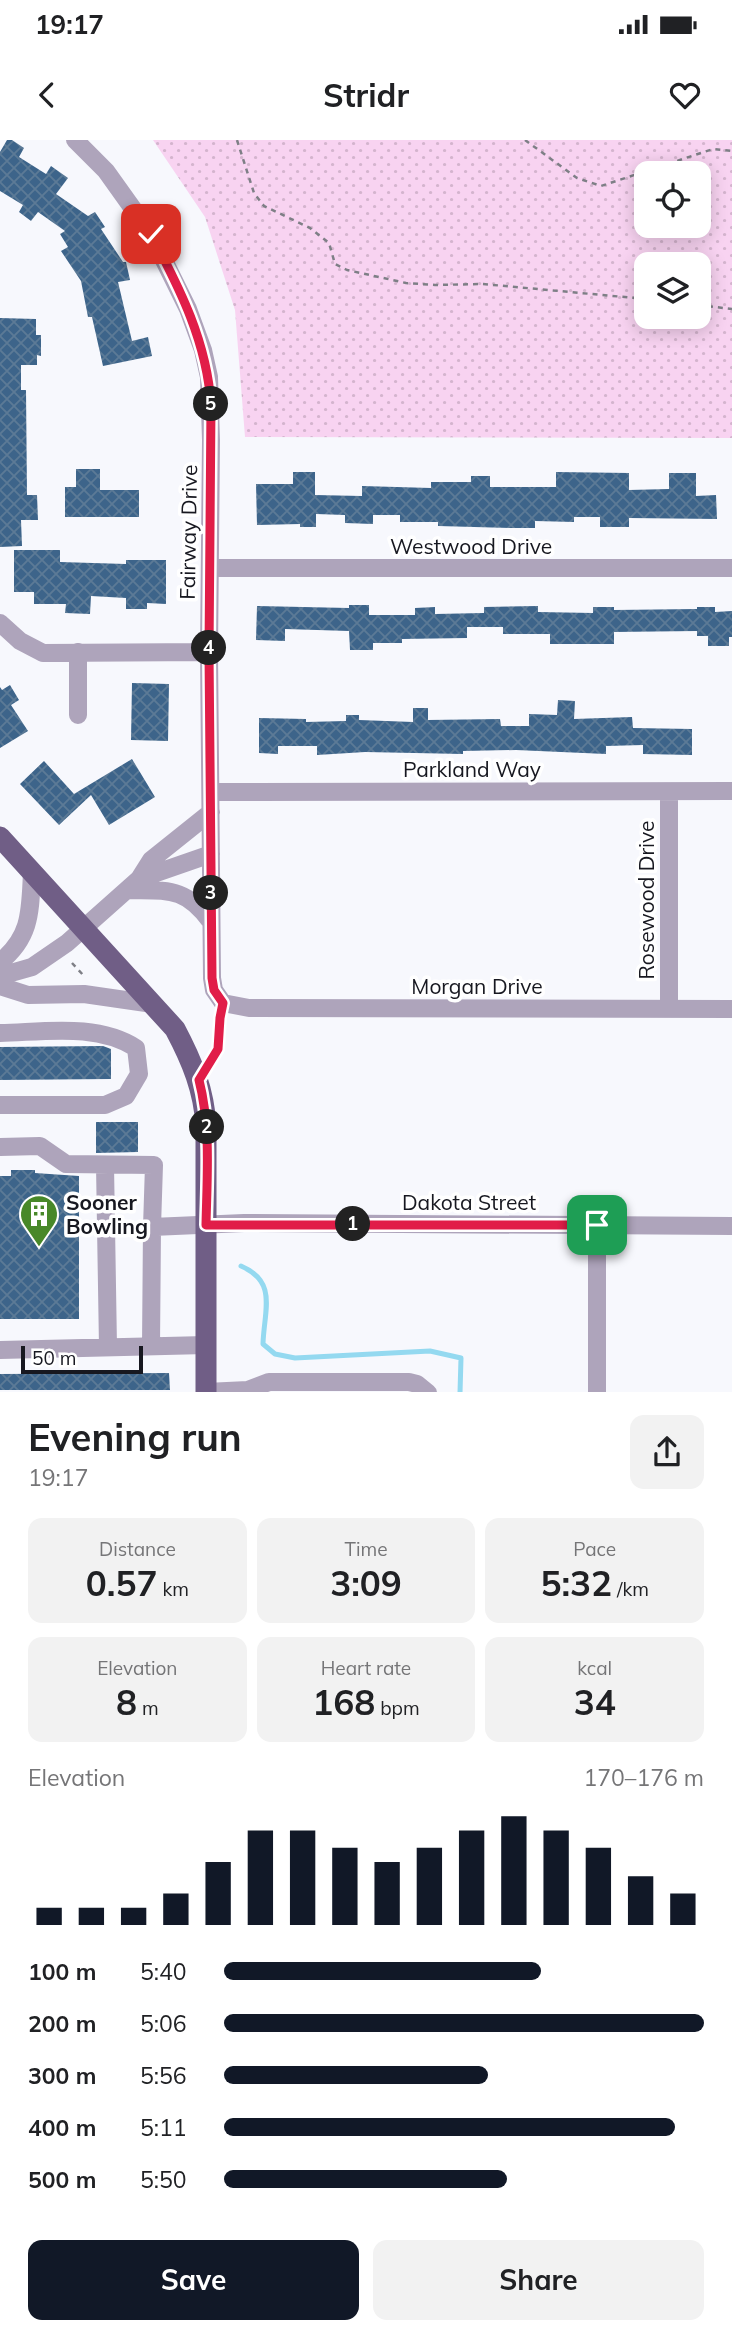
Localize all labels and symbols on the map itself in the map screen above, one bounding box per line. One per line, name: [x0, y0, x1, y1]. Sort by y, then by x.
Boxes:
pin: [121, 204, 181, 264]
pin: 5: [194, 386, 228, 422]
street label: Fairway Drive: [174, 464, 202, 600]
street label: Westwood Drive: [390, 533, 552, 559]
pin: 4: [192, 630, 227, 666]
street label: Parkland Way: [403, 756, 541, 782]
street label: Rosewood Drive: [633, 821, 659, 979]
pin: 3: [194, 876, 228, 910]
street label: Morgan Drive: [411, 973, 543, 999]
pin: 2: [190, 1110, 224, 1144]
place label: Sooner Bowling: [66, 1189, 148, 1239]
street label: Dakota Street: [402, 1189, 536, 1215]
building icon: Sooner Bowling: [18, 1193, 60, 1248]
pin: [567, 1195, 627, 1255]
pin: 1: [336, 1206, 370, 1242]
scale bar: [21, 1344, 144, 1375]

